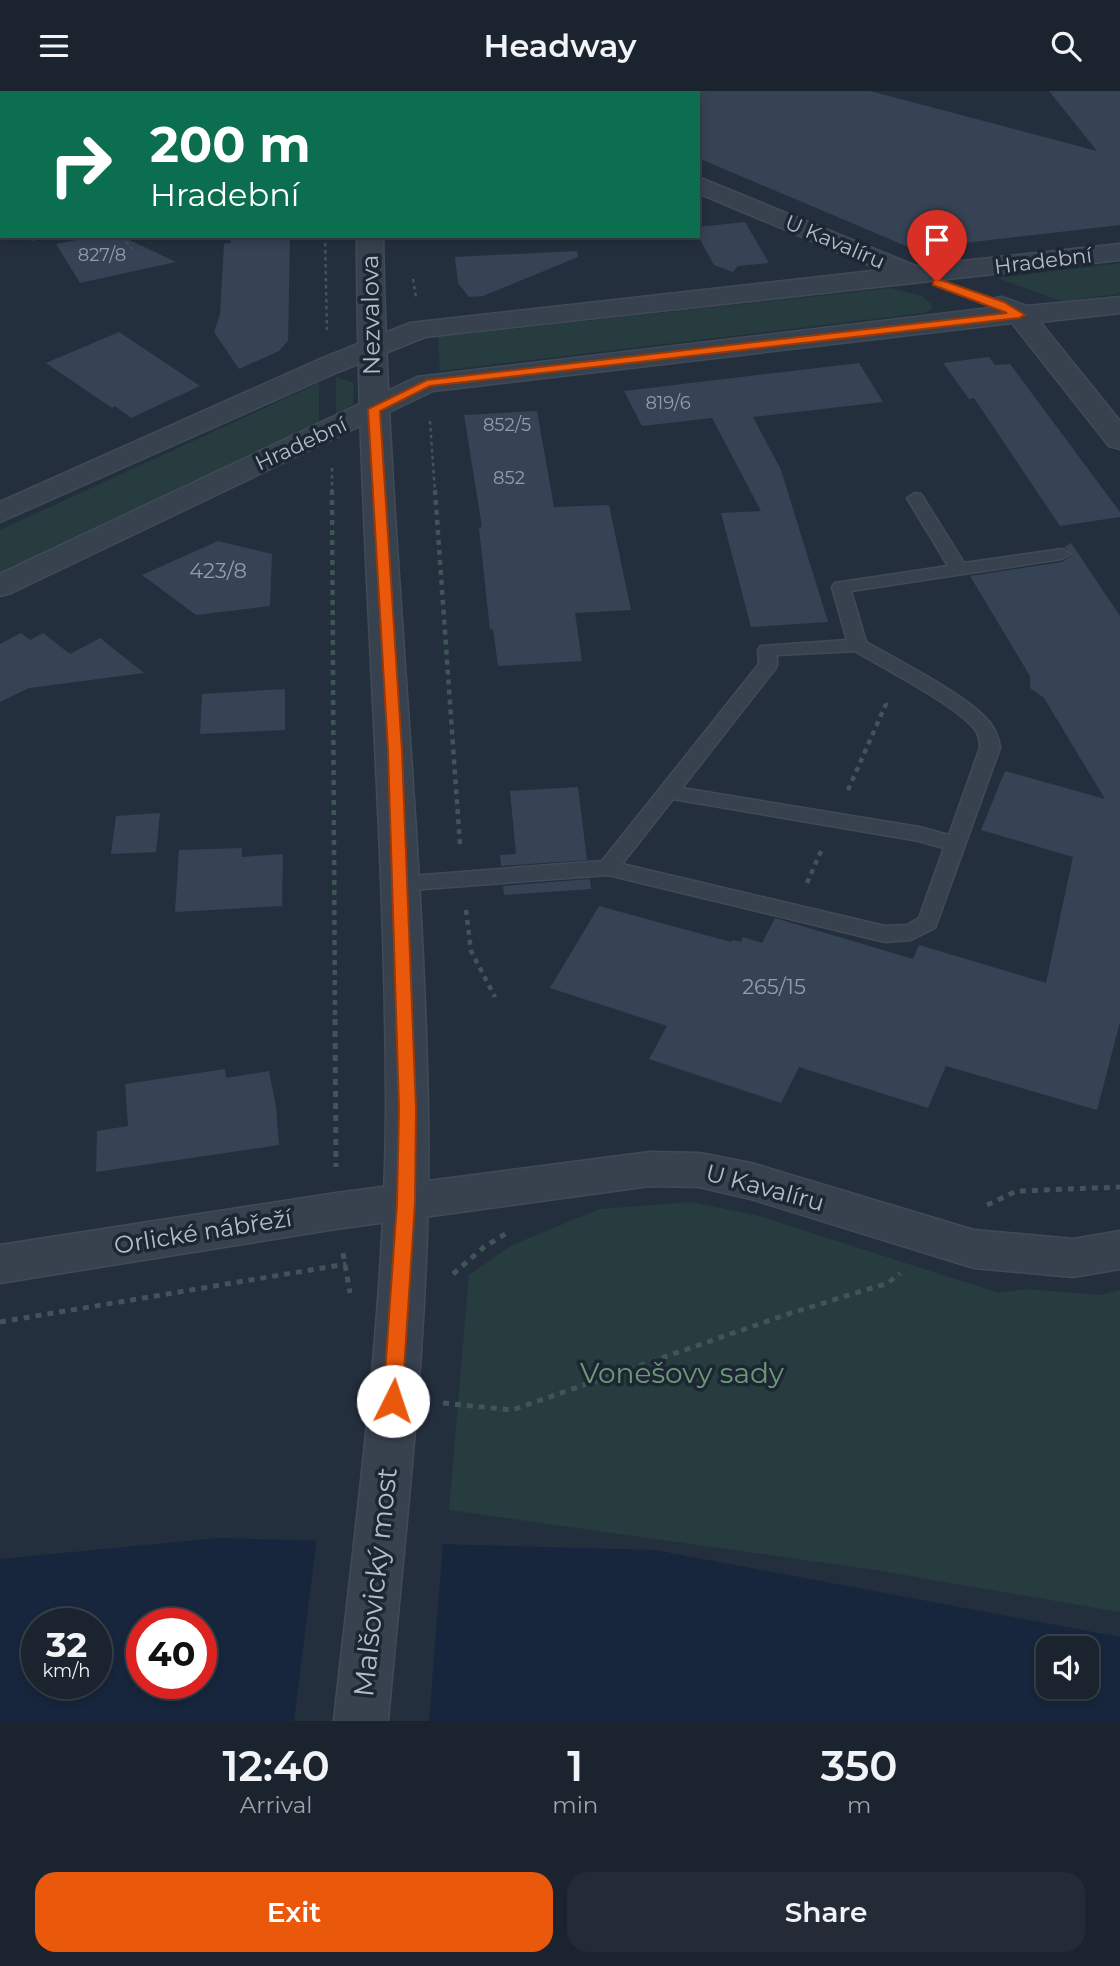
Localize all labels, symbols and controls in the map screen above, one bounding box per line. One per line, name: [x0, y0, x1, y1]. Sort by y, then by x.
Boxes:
text: Headway: [484, 26, 636, 65]
icon: menu: [35, 27, 73, 65]
icon: search: [1047, 27, 1085, 65]
text: 200 m: [150, 115, 311, 174]
icon: right: [35, 119, 126, 210]
text: Hradební: [150, 175, 299, 214]
street label: U Kavalíru: [781, 209, 889, 274]
pin: [907, 210, 967, 282]
icon: arrive: [918, 221, 956, 259]
street label: Hradební: [993, 242, 1094, 279]
house number: 827/8: [78, 244, 126, 266]
street label: Nezvalova: [355, 255, 386, 375]
house number: 819/6: [645, 392, 691, 414]
street label: Hradební: [251, 411, 352, 476]
house number: 852/5: [483, 414, 531, 436]
house number: 852: [493, 467, 525, 489]
house number: 423/8: [189, 558, 247, 583]
house number: 265/15: [742, 974, 806, 999]
street label: U Kavalíru: [703, 1158, 827, 1217]
street label: Orlické nábřeží: [112, 1203, 295, 1260]
park label: Vonešovy sady: [580, 1356, 785, 1390]
position arrow: [356, 1364, 430, 1438]
street label: Malšovický most: [346, 1466, 404, 1698]
speed limit sign: 40: [126, 1608, 217, 1699]
text: 32: [46, 1623, 87, 1666]
map controls: [1036, 1636, 1099, 1699]
button: sound: [1036, 1636, 1099, 1699]
text: km/h: [42, 1660, 91, 1682]
text: 12:40: [222, 1740, 330, 1792]
text: 1: [567, 1740, 583, 1792]
text: 350: [821, 1740, 898, 1792]
text: Arrival: [240, 1791, 312, 1819]
text: min: [552, 1791, 598, 1819]
text: m: [847, 1791, 871, 1819]
button: Exit: [35, 1872, 553, 1952]
button: Share: [567, 1872, 1085, 1952]

